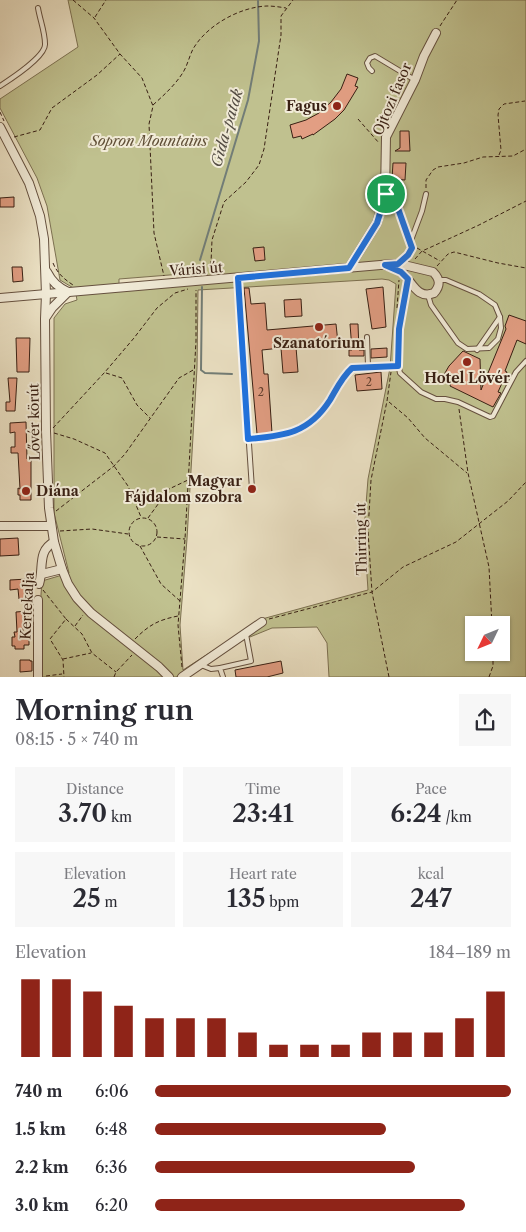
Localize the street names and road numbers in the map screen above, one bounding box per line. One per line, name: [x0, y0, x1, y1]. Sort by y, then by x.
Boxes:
street label: Ojtozi fasor: [369, 60, 415, 138]
street label: Várisi út: [168, 258, 224, 280]
street label: Lővér körút: [24, 383, 44, 461]
street label: Thirring út: [351, 502, 371, 576]
street label: Kertekalja: [16, 571, 38, 640]

